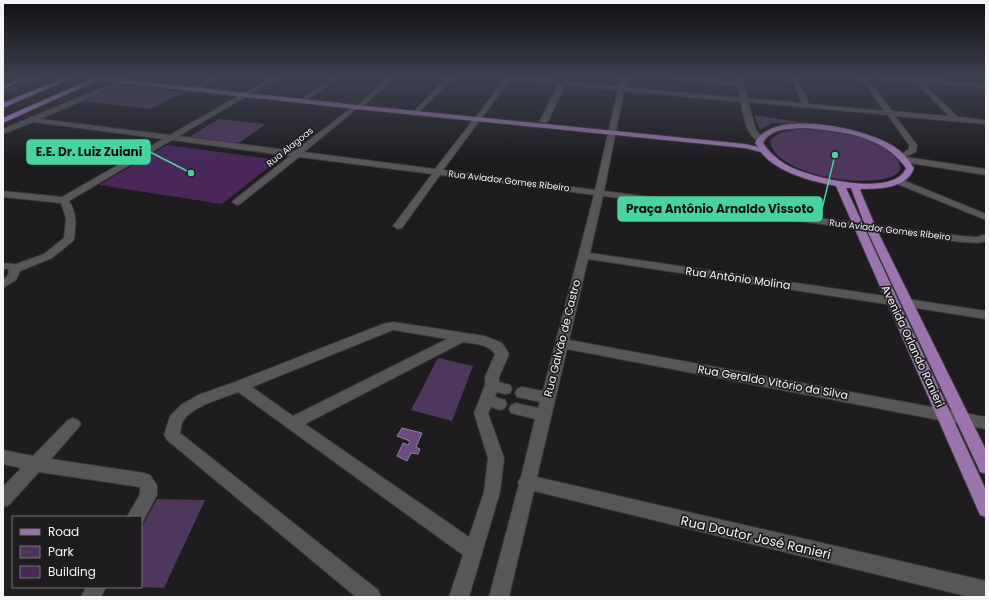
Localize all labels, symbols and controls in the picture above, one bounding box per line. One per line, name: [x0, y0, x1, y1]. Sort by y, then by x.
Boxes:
street label: Rua Alagoas: [264, 124, 316, 170]
callout: E.E. Dr. Luiz Zuiani: [27, 140, 150, 164]
text: E.E. Dr. Luiz Zuiani: [36, 143, 142, 160]
street label: Rua Aviador Gomes Ribeiro: [448, 168, 571, 194]
callout: Praça Antônio Arnaldo Vissoto: [618, 197, 822, 221]
text: Praça Antônio Arnaldo Vissoto: [626, 200, 814, 217]
street label: Rua Aviador Gomes Ribeiro: [829, 217, 952, 243]
street label: Rua Antônio Molina: [685, 263, 791, 293]
street label: Rua Galvão de Castro: [540, 278, 584, 398]
street label: Avenida Orlando Ranieri: [878, 282, 948, 410]
street label: Rua Geraldo Vitório da Silva: [697, 361, 849, 403]
street label: Rua Doutor José Ranieri: [679, 511, 833, 564]
legend: [12, 516, 142, 588]
text: Road: [48, 523, 79, 540]
text: Park: [48, 543, 75, 560]
text: Building: [48, 563, 96, 580]

